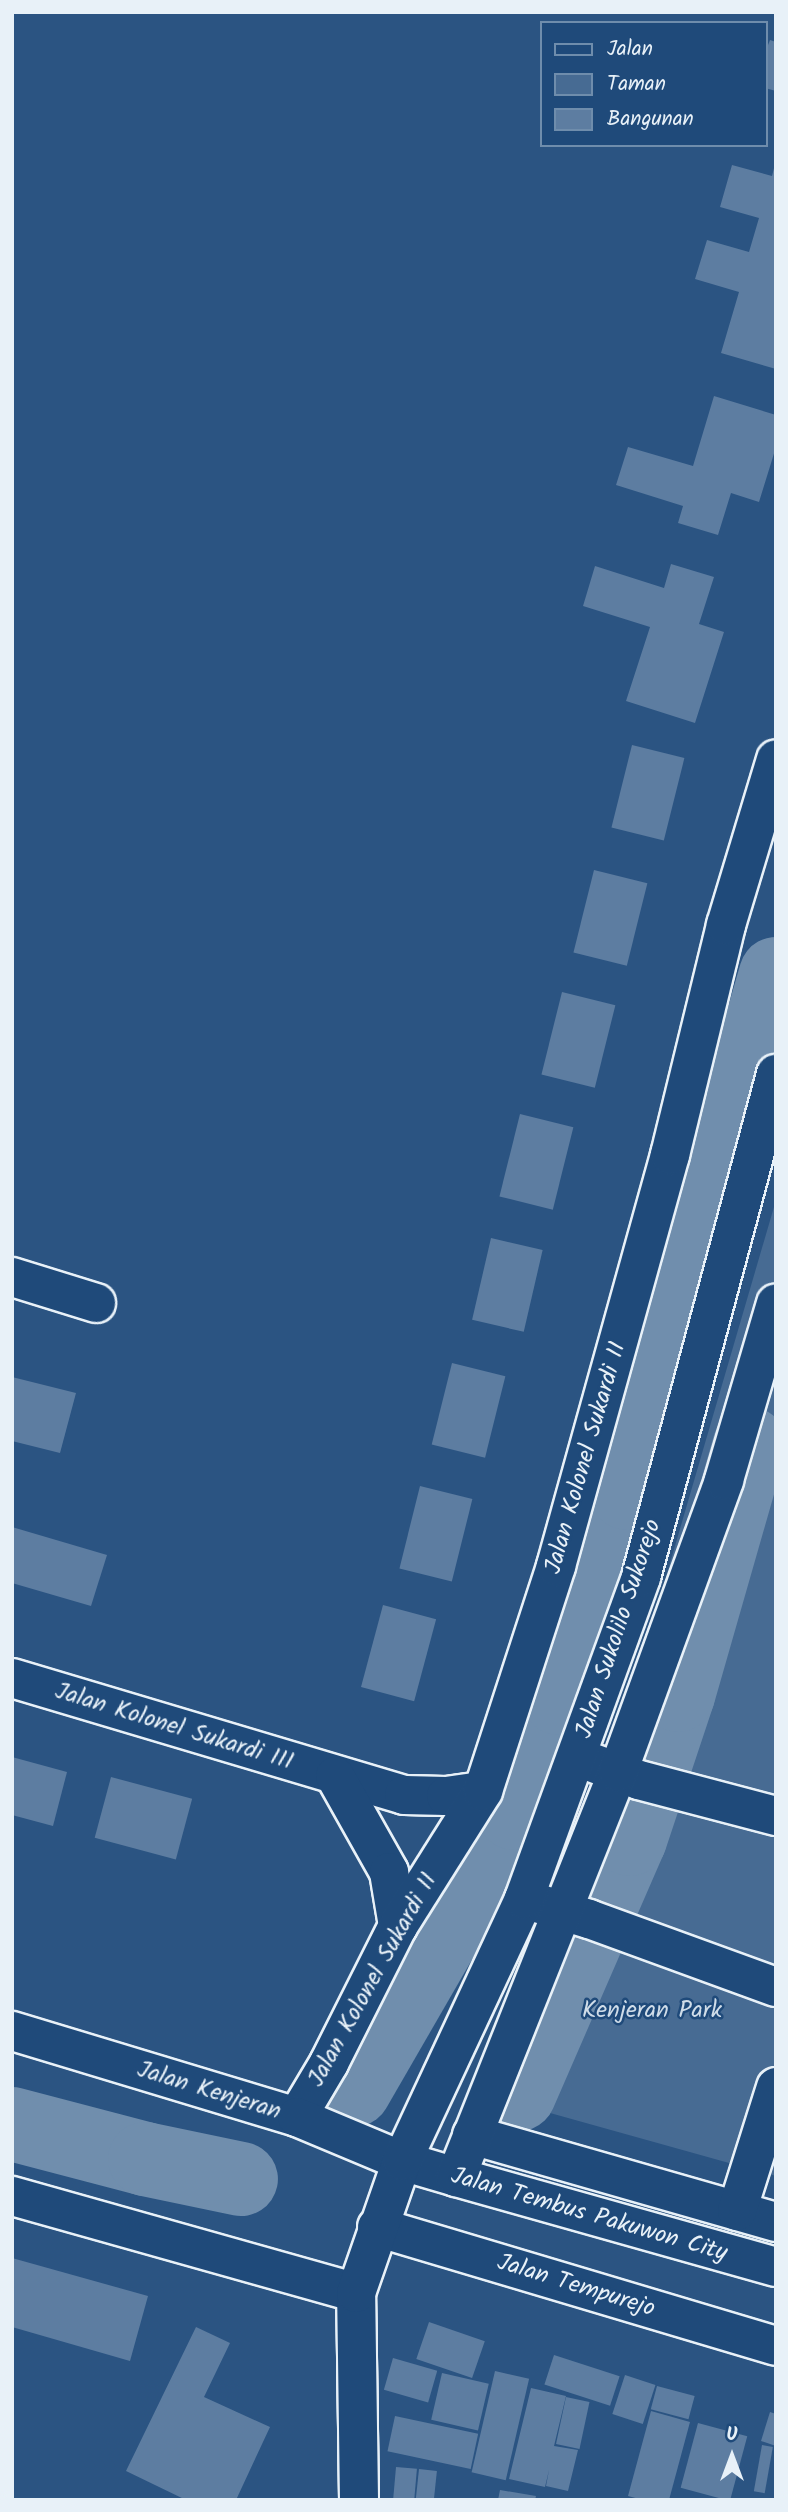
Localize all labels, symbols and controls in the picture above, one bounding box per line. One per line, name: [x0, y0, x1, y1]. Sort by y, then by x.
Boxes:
legend: [540, 21, 767, 147]
text: Jalan: [607, 33, 653, 66]
text: Taman: [607, 68, 666, 101]
text: Bangunan: [607, 103, 694, 136]
street label: Jalan Kolonel Sukardi II: [539, 1339, 633, 1577]
street label: Jalan Sukolilo Sukorejo: [570, 1516, 668, 1742]
street label: Jalan Kolonel Sukardi III: [52, 1677, 296, 1777]
street label: Jalan Kolonel Sukardi II: [302, 1868, 444, 2092]
park label: Kenjeran Park: [582, 1997, 722, 2025]
street label: Jalan Kenjeran: [134, 2055, 284, 2127]
street label: Jalan Tembus Pakuwon City: [448, 2162, 730, 2268]
street label: Jalan Tempurejo: [494, 2248, 658, 2324]
text: U: [726, 2420, 738, 2450]
north arrow: [697, 2421, 767, 2491]

